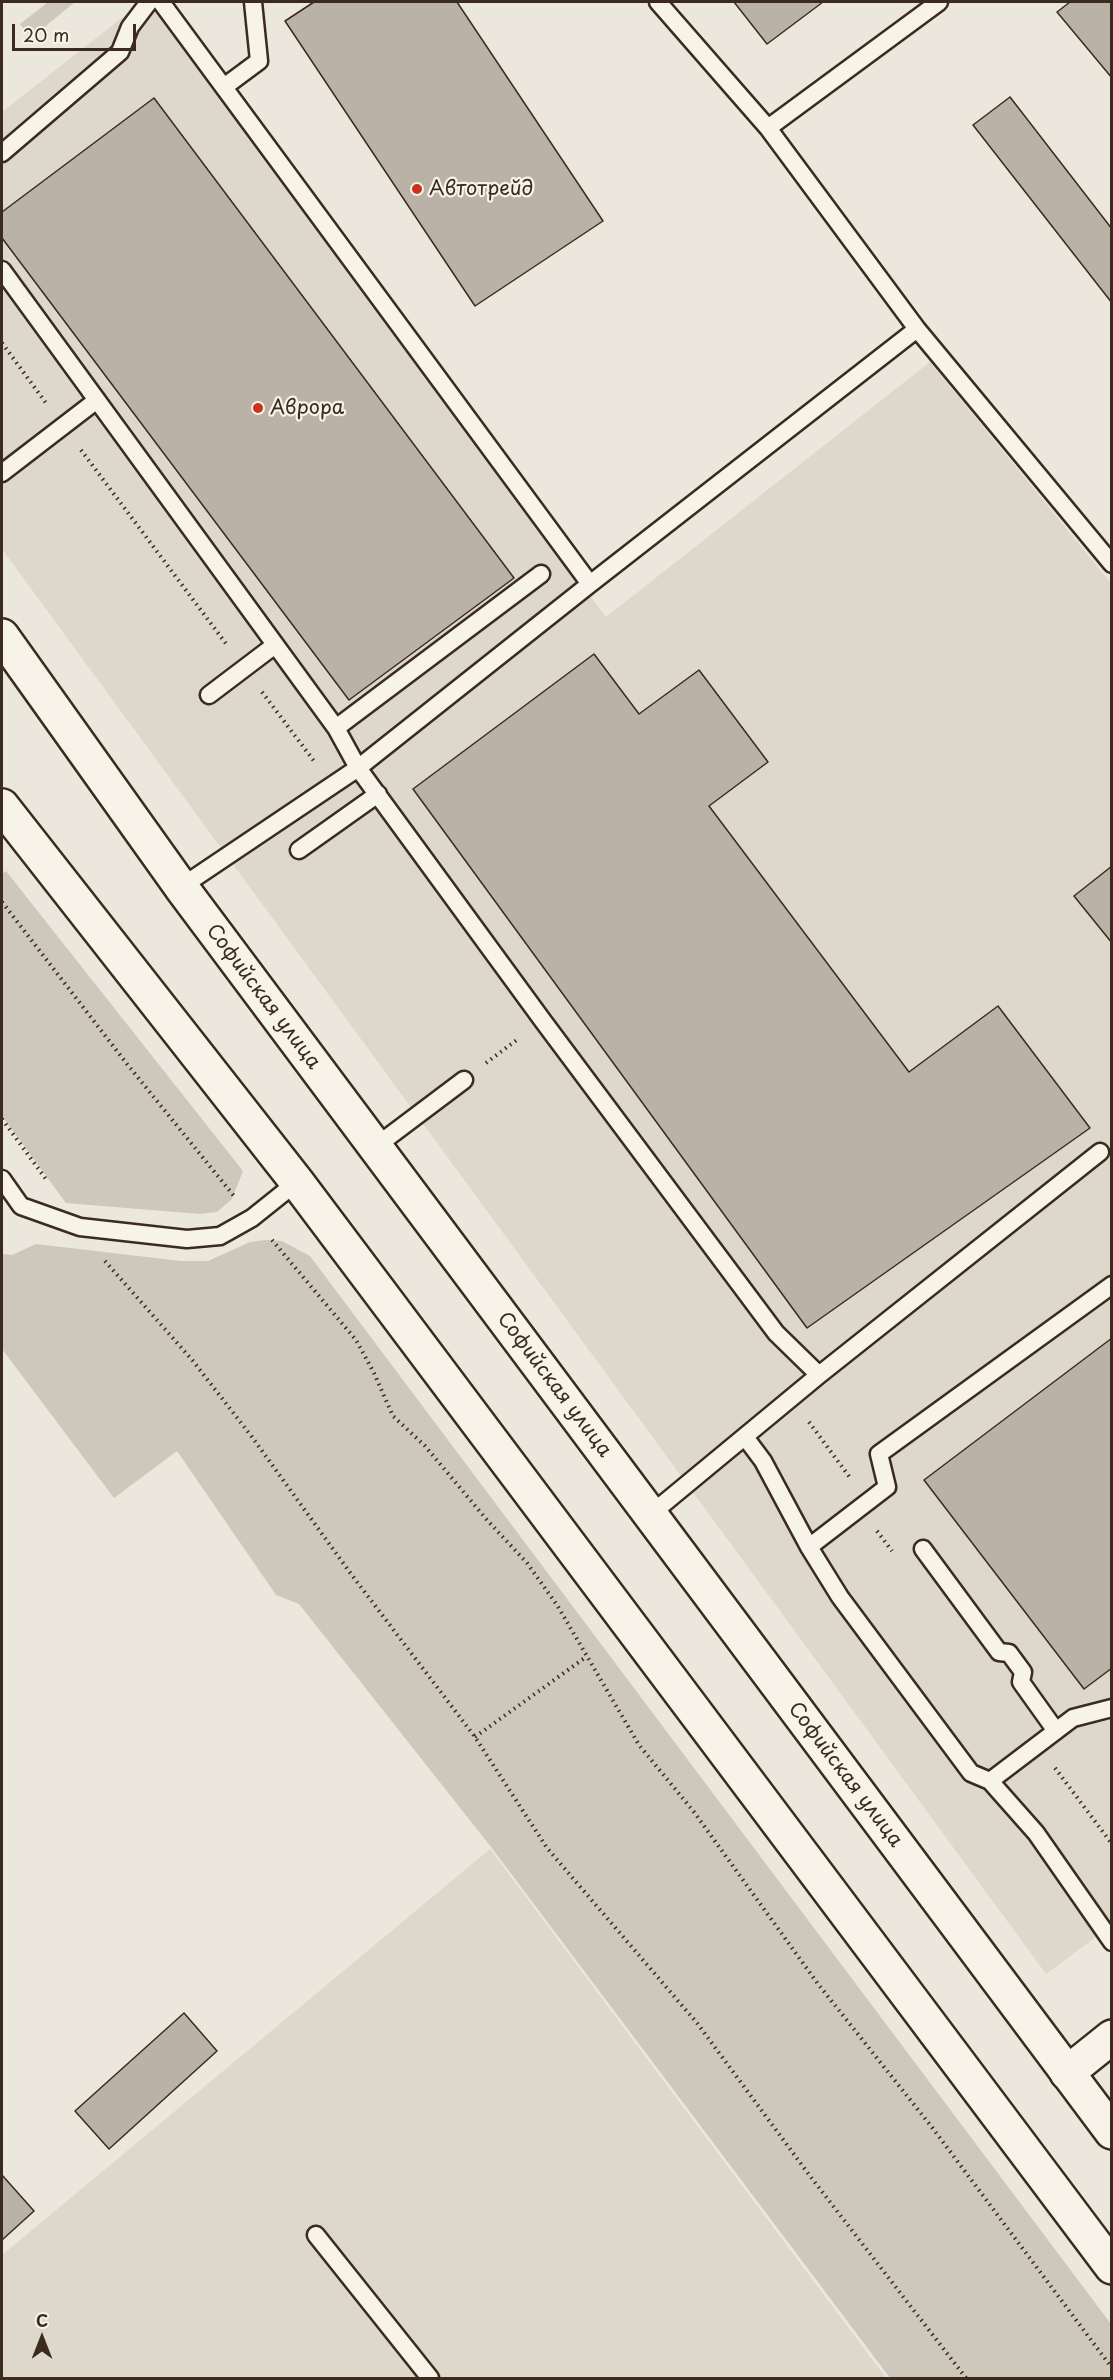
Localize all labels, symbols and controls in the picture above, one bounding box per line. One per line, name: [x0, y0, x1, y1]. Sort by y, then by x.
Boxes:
scale bar: [15, 12, 140, 50]
text: 20 m: [23, 21, 69, 48]
place label: Автотрейд: [429, 177, 533, 201]
marker: Автотрейд: [410, 182, 424, 196]
place label: Аврора: [270, 396, 344, 420]
marker: Аврора: [251, 401, 265, 415]
street label: Софийская улица: [201, 920, 325, 1074]
street label: Софийская улица: [492, 1308, 616, 1462]
street label: Софийская улица: [783, 1698, 907, 1852]
north arrow: [12, 2308, 72, 2368]
text: С: [36, 2308, 48, 2332]

